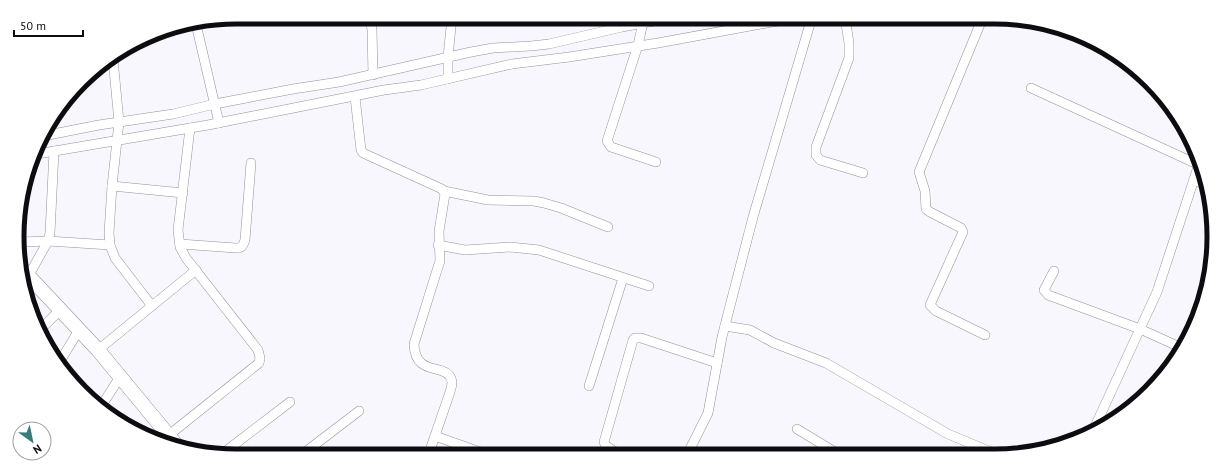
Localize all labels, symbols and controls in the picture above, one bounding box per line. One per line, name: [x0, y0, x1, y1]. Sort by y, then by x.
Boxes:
scale bar: [14, 12, 83, 38]
text: 50 m: [20, 18, 46, 33]
north arrow: [12, 421, 52, 461]
text: N: [31, 442, 44, 457]

